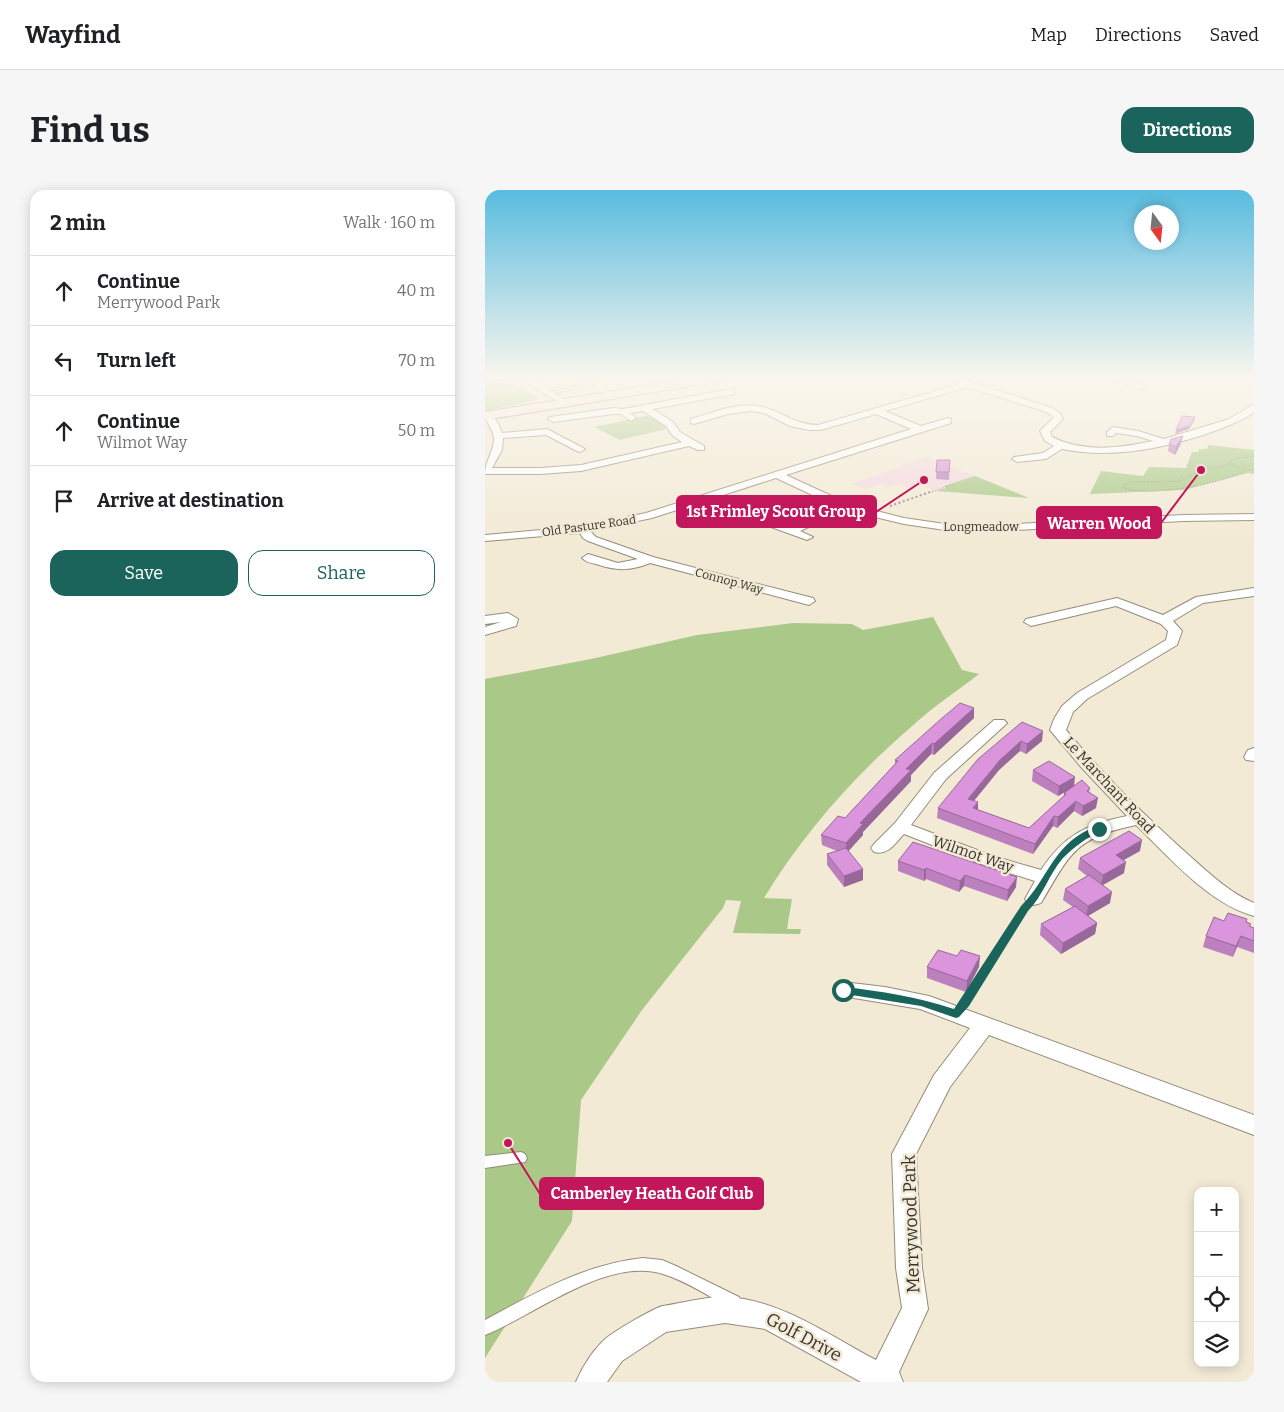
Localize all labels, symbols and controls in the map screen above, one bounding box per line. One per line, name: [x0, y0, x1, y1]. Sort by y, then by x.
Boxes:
text: Wayfind: [25, 21, 121, 49]
text: Map: [1031, 24, 1067, 46]
text: Directions: [1095, 24, 1182, 46]
text: Saved: [1210, 24, 1259, 46]
button: Directions: [1121, 107, 1254, 153]
text: Find us: [30, 109, 150, 151]
north arrow: [1134, 205, 1179, 250]
text: 2 min: [50, 210, 106, 236]
text: Walk · 160 m: [343, 213, 435, 232]
text: Continue: [97, 270, 180, 293]
icon: ahead: [50, 277, 78, 305]
text: 40 m: [397, 281, 435, 300]
text: Merrywood Park: [97, 293, 220, 312]
icon: left: [50, 347, 78, 375]
text: Turn left: [97, 349, 176, 372]
text: 70 m: [399, 351, 435, 370]
text: Continue: [97, 410, 180, 433]
icon: ahead: [50, 417, 78, 445]
text: 50 m: [398, 421, 435, 440]
text: Wilmot Way: [97, 433, 187, 452]
icon: arrive: [50, 487, 78, 515]
text: Arrive at destination: [97, 489, 284, 512]
callout: 1st Frimley Scout Group: [677, 496, 876, 527]
text: 1st Frimley Scout Group: [686, 502, 866, 521]
callout: Warren Wood: [1037, 507, 1161, 538]
street label: Old Pasture Road: [541, 512, 637, 540]
text: Warren Wood: [1047, 514, 1151, 533]
street label: Longmeadow: [943, 520, 1019, 534]
button: Save: [50, 550, 238, 596]
button: Share: [248, 550, 435, 596]
street label: Connop Way: [693, 565, 765, 597]
street label: Le Marchant Road: [1060, 733, 1158, 837]
route end: [1088, 818, 1111, 841]
street label: Wilmot Way: [930, 832, 1016, 876]
route start: [832, 979, 855, 1002]
street label: Merrywood Park: [898, 1154, 924, 1294]
callout: Camberley Heath Golf Club: [540, 1178, 763, 1209]
text: Camberley Heath Golf Club: [550, 1184, 754, 1203]
map controls: [1194, 1187, 1239, 1367]
button: +: [1194, 1187, 1239, 1232]
button: −: [1194, 1232, 1239, 1277]
button: locate: [1194, 1277, 1239, 1322]
street label: Golf Drive: [762, 1308, 846, 1366]
button: layers: [1194, 1322, 1239, 1367]

